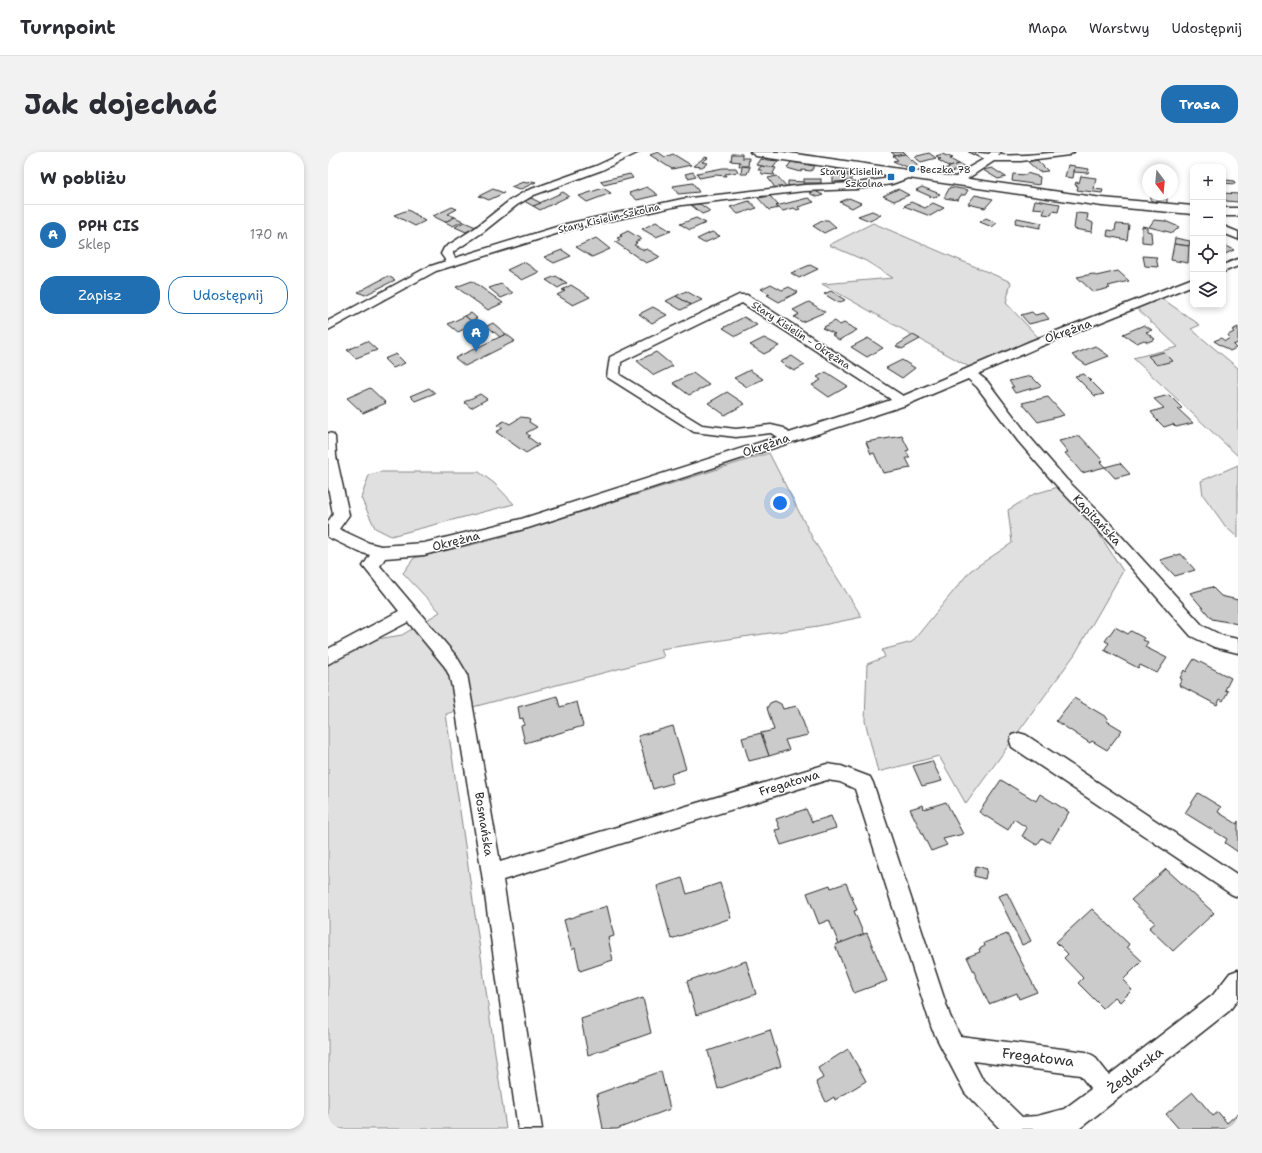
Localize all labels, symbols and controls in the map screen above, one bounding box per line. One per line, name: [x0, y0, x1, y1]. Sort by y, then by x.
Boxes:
text: Turnpoint: [20, 15, 116, 40]
text: Mapa: [1028, 19, 1067, 37]
text: Warstwy: [1089, 19, 1149, 37]
text: Udostępnij: [1171, 19, 1242, 37]
text: Jak dojechać: [24, 85, 218, 123]
button: Trasa: [1161, 85, 1238, 123]
place label: Beczka 78: [920, 163, 971, 176]
marker: Beczka 78: [907, 164, 917, 174]
north arrow: [1142, 164, 1178, 200]
map controls: [1190, 164, 1226, 308]
button: +: [1190, 164, 1226, 200]
place label: Stary Kisielin Szkolna: [820, 165, 884, 190]
text: W pobliżu: [40, 167, 126, 189]
marker: Stary Kisielin Szkolna: [886, 172, 896, 182]
street label: Stary Kisielin-Szkolna: [557, 200, 662, 236]
button: −: [1190, 200, 1226, 236]
text: PPH CIS: [78, 216, 139, 236]
text: A: [48, 226, 58, 243]
text: 170 m: [250, 226, 288, 243]
text: Sklep: [78, 236, 111, 253]
button: locate: [1190, 236, 1226, 272]
button: layers: [1190, 272, 1226, 308]
button: Zapisz: [40, 276, 160, 314]
button: Udostępnij: [168, 276, 288, 314]
street label: Stary Kisielin - Okrężna: [749, 298, 853, 372]
street label: Okrężna: [1042, 315, 1094, 347]
pin: A: [463, 319, 489, 352]
street label: Okrężna: [740, 429, 792, 460]
street label: Kapitańska: [1069, 491, 1125, 549]
your location: [770, 493, 790, 513]
street label: Okrężna: [431, 527, 482, 555]
street label: Fregatowa: [757, 766, 822, 800]
street label: Bosmańska: [471, 791, 497, 858]
street label: Żeglarska: [1103, 1042, 1167, 1097]
street label: Fregatowa: [1001, 1044, 1075, 1070]

